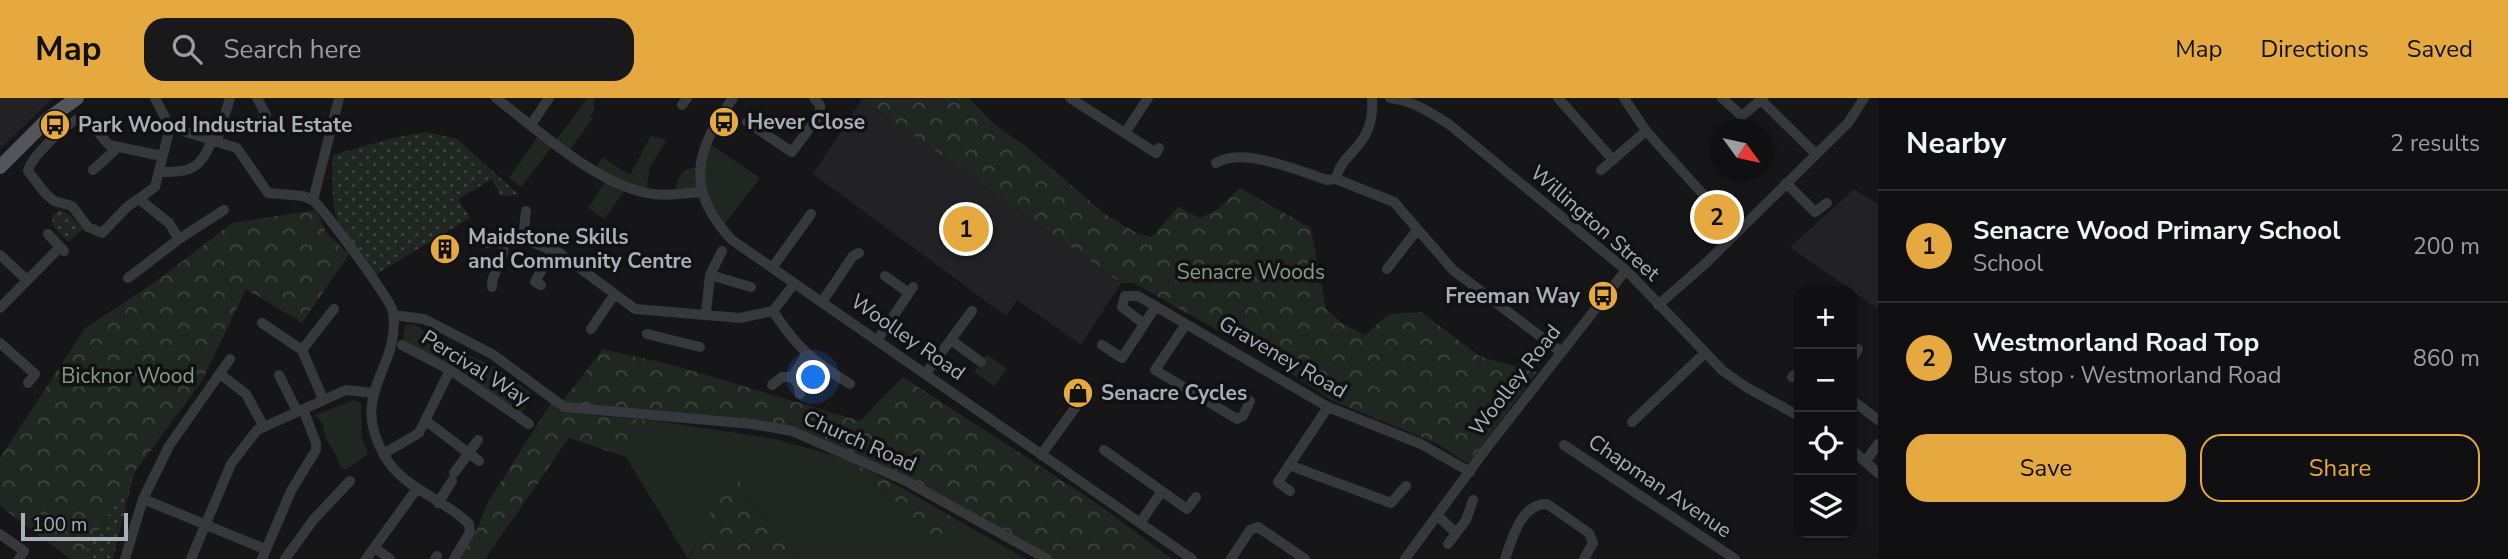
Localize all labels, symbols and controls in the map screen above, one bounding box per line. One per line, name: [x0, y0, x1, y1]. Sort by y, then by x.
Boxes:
search box: [144, 18, 634, 81]
text: Map: [35, 27, 102, 72]
icon: search: [168, 30, 206, 68]
text: Search here: [224, 32, 361, 67]
text: Map: [2175, 33, 2222, 65]
text: Directions: [2260, 33, 2369, 65]
text: Saved: [2407, 33, 2473, 65]
bus stop icon: Hever Close: [707, 105, 741, 139]
bus stop icon: Park Wood Industrial Estate: [38, 108, 72, 142]
place label: Hever Close: [747, 108, 865, 136]
place label: Park Wood Industrial Estate: [78, 111, 352, 139]
north arrow: [1710, 119, 1773, 182]
text: Nearby: [1906, 123, 2006, 164]
text: 2 results: [2390, 128, 2480, 159]
street label: Willington Street: [1524, 159, 1666, 287]
pin: 2: [1694, 191, 1740, 243]
pin: 1: [943, 203, 989, 255]
text: Senacre Wood Primary School: [1973, 213, 2341, 248]
place label: Maidstone Skills and Community Centre: [468, 223, 692, 275]
text: 1: [1922, 231, 1936, 262]
text: 200 m: [2413, 231, 2480, 262]
building icon: Maidstone Skills and Community Centre: [428, 232, 462, 266]
text: School: [1973, 248, 2043, 279]
park label: Senacre Woods: [1177, 258, 1325, 286]
bus stop icon: Freeman Way: [1586, 279, 1620, 313]
place label: Freeman Way: [1445, 282, 1581, 310]
map controls: [1794, 286, 1857, 538]
button: +: [1794, 286, 1857, 349]
street label: Woolley Road: [845, 287, 971, 387]
street label: Graveney Road: [1214, 309, 1352, 405]
street label: Woolley Road: [1463, 319, 1567, 441]
street label: Percival Way: [416, 324, 536, 413]
text: Westmorland Road Top: [1973, 325, 2259, 360]
text: 2: [1922, 343, 1936, 374]
text: 860 m: [2413, 343, 2480, 374]
button: −: [1794, 349, 1857, 412]
your location: [796, 360, 830, 394]
text: Bus stop · Westmorland Road: [1973, 360, 2281, 391]
park label: Bicknor Wood: [61, 362, 195, 390]
shop icon: Senacre Cycles: [1061, 376, 1095, 410]
place label: Senacre Cycles: [1101, 379, 1247, 407]
street label: Church Road: [799, 404, 921, 478]
button: locate: [1794, 412, 1857, 475]
street label: Chapman Avenue: [1583, 428, 1737, 544]
button: Save: [1906, 434, 2186, 502]
button: Share: [2200, 434, 2480, 502]
button: layers: [1794, 475, 1857, 538]
scale bar: [21, 510, 128, 542]
text: 100 m: [32, 512, 87, 538]

